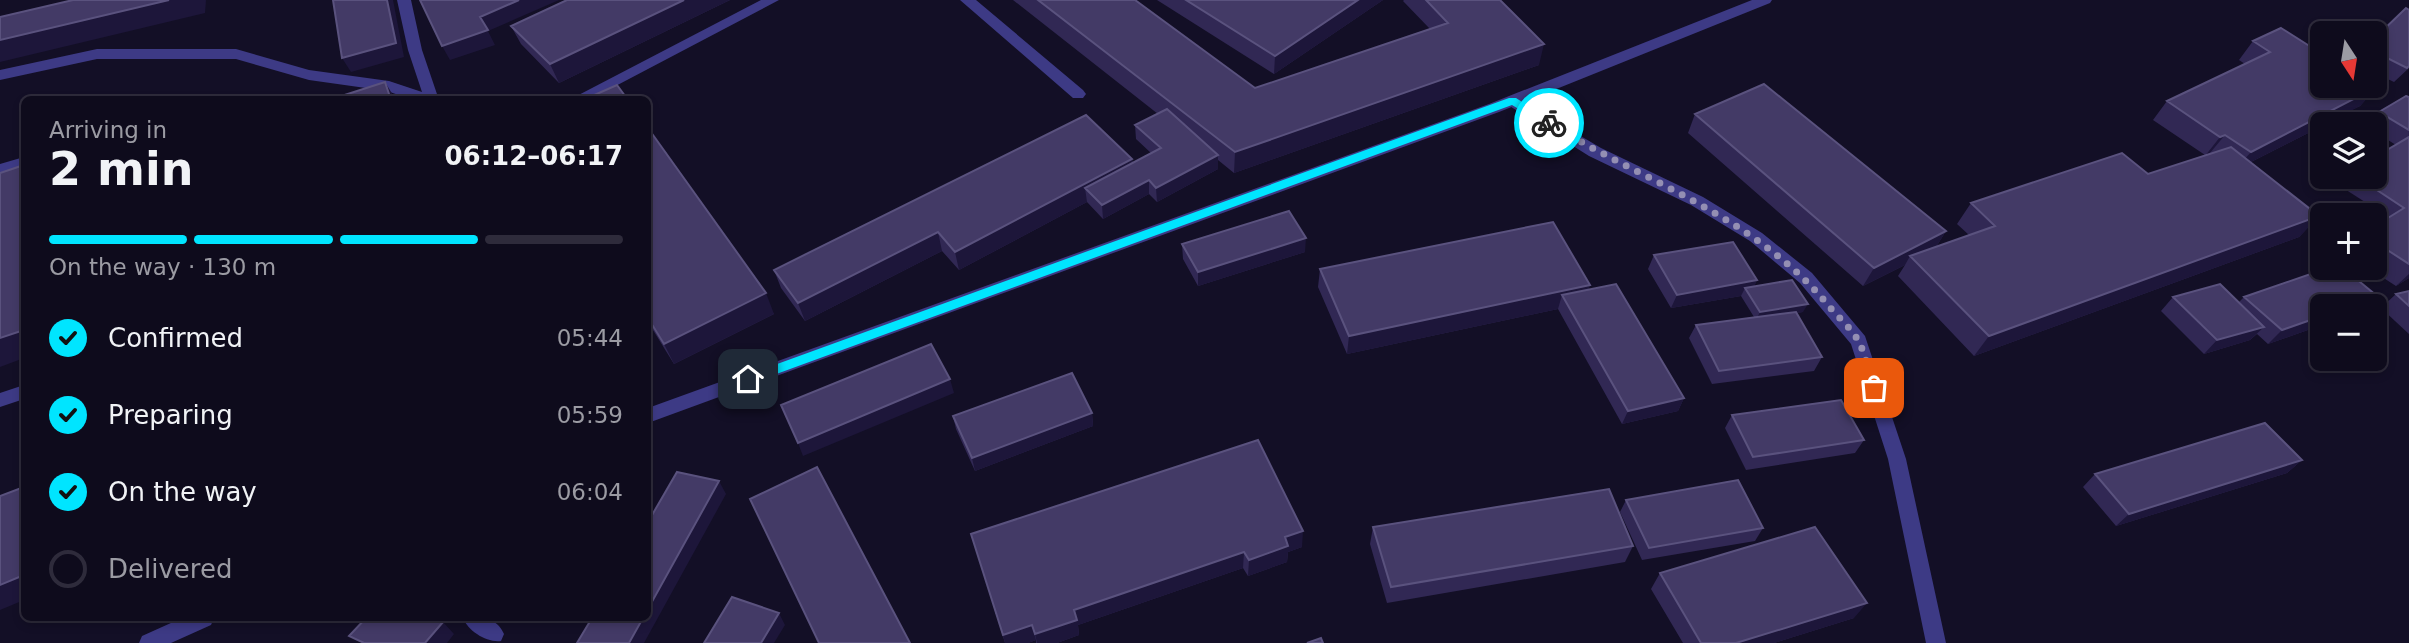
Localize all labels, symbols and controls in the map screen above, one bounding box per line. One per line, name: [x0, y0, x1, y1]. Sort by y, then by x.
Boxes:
north arrow: [2310, 21, 2387, 98]
map controls: [2310, 21, 2387, 371]
courier: [1514, 88, 1584, 158]
icon: bike: [1530, 104, 1568, 142]
button: layers: [2310, 112, 2387, 189]
text: Arriving in: [49, 117, 167, 143]
text: 06:12–06:17: [444, 141, 623, 171]
text: 2 min: [49, 142, 193, 196]
button: +: [2310, 203, 2387, 280]
text: On the way · 130 m: [49, 254, 276, 280]
button: −: [2310, 294, 2387, 371]
icon: check: [49, 319, 87, 357]
text: Confirmed: [108, 323, 243, 353]
text: 05:44: [557, 325, 623, 351]
pin: [718, 349, 778, 409]
pin: [1844, 358, 1904, 418]
icon: home: [729, 360, 767, 398]
icon: bag: [1855, 369, 1893, 407]
icon: check: [49, 396, 87, 434]
text: Preparing: [108, 400, 233, 430]
text: 05:59: [557, 402, 623, 428]
icon: check: [49, 473, 87, 511]
text: On the way: [108, 477, 257, 507]
text: 06:04: [557, 479, 623, 505]
text: Delivered: [108, 554, 232, 584]

